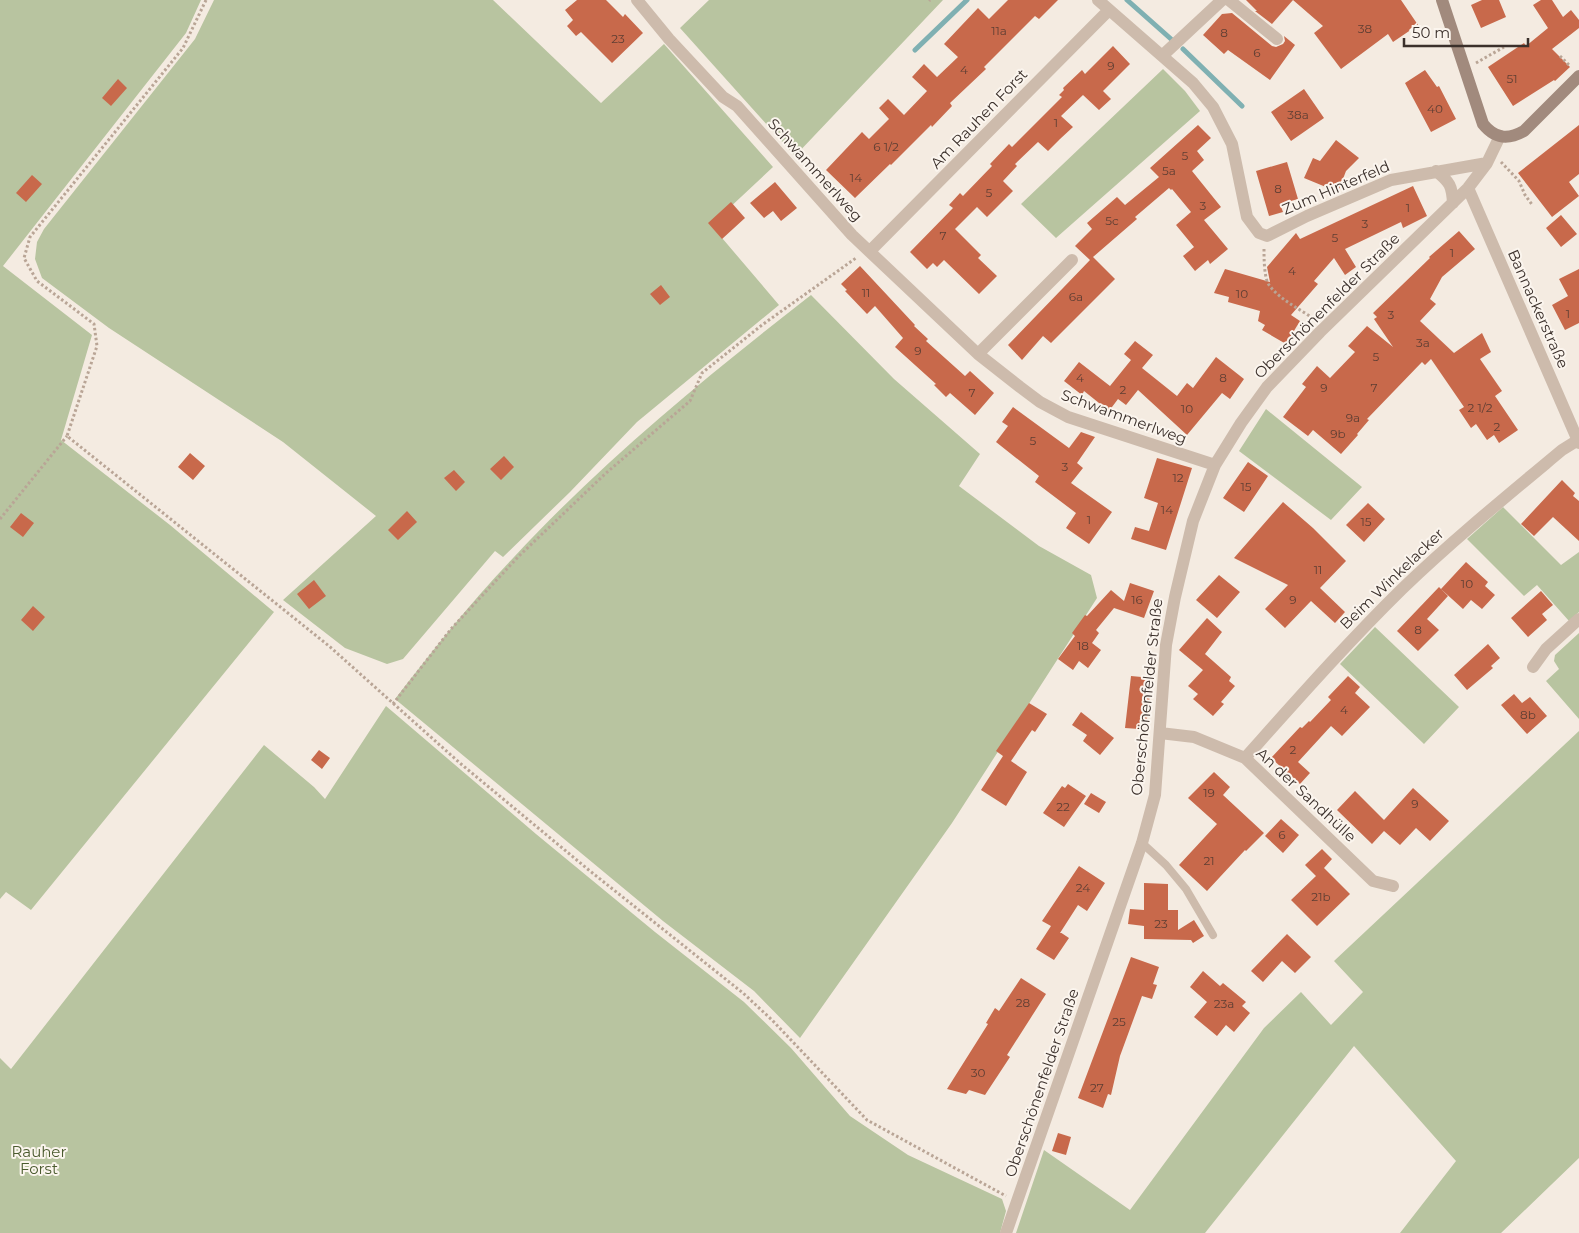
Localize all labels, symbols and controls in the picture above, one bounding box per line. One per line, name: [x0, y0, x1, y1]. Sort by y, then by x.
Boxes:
scale bar: [1404, 15, 1528, 47]
house number: 38: [1358, 21, 1373, 36]
house number: 11a: [991, 23, 1007, 38]
text: 50 m: [1412, 23, 1450, 42]
house number: 8: [1220, 25, 1228, 40]
house number: 23: [611, 31, 625, 46]
house number: 6: [1253, 45, 1261, 60]
house number: 9: [1107, 58, 1115, 73]
house number: 4: [960, 62, 968, 77]
street label: Am Rauhen Forst: [926, 65, 1031, 173]
house number: 51: [1506, 71, 1518, 86]
house number: 40: [1427, 101, 1443, 116]
house number: 38a: [1287, 107, 1309, 122]
street label: Schwammerlweg: [764, 114, 867, 225]
house number: 1: [1054, 115, 1058, 130]
house number: 6 1/2: [873, 139, 899, 154]
house number: 5: [1182, 148, 1189, 163]
street label: Zum Hinterfeld: [1279, 156, 1392, 219]
house number: 5a: [1162, 163, 1176, 178]
house number: 14: [850, 170, 862, 185]
house number: 8: [1274, 181, 1282, 196]
house number: 5: [986, 185, 993, 200]
house number: 3: [1200, 198, 1207, 213]
house number: 1: [1406, 200, 1410, 215]
house number: 5c: [1105, 213, 1119, 228]
house number: 3: [1362, 216, 1369, 231]
house number: 7: [939, 228, 947, 243]
street label: Oberschönenfelder Straße: [1250, 229, 1403, 382]
house number: 5: [1332, 230, 1339, 245]
house number: 1: [1450, 245, 1454, 260]
street label: Bannackerstraße: [1504, 246, 1573, 371]
house number: 4: [1288, 263, 1296, 278]
house number: 11: [862, 285, 870, 300]
house number: 10: [1236, 286, 1248, 301]
house number: 6a: [1069, 289, 1083, 304]
house number: 1: [1566, 306, 1570, 321]
house number: 3: [1388, 307, 1395, 322]
house number: 3a: [1416, 335, 1430, 350]
house number: 9: [914, 343, 922, 358]
house number: 5: [1373, 349, 1380, 364]
house number: 4: [1076, 370, 1084, 385]
house number: 8: [1219, 370, 1227, 385]
house number: 9: [1320, 380, 1328, 395]
house number: 7: [1370, 380, 1378, 395]
house number: 2: [1120, 382, 1127, 397]
house number: 7: [968, 385, 976, 400]
street label: Schwammerlweg: [1059, 385, 1190, 448]
house number: 2 1/2: [1467, 400, 1493, 415]
house number: 10: [1181, 401, 1193, 416]
house number: 9a: [1346, 410, 1360, 425]
house number: 2: [1494, 419, 1501, 434]
house number: 9b: [1330, 426, 1346, 441]
house number: 5: [1030, 433, 1037, 448]
house number: 3: [1062, 459, 1069, 474]
house number: 12: [1172, 470, 1184, 485]
house number: 15: [1240, 479, 1252, 494]
house number: 14: [1161, 502, 1173, 517]
house number: 1: [1087, 512, 1091, 527]
house number: 15: [1360, 514, 1372, 529]
street label: Beim Winkelacker: [1336, 524, 1448, 633]
house number: 11: [1314, 562, 1322, 577]
house number: 10: [1461, 576, 1473, 591]
house number: 16: [1131, 592, 1143, 607]
house number: 9: [1289, 592, 1297, 607]
street label: Oberschönenfelder Straße: [1127, 597, 1166, 797]
house number: 8: [1414, 622, 1422, 637]
house number: 18: [1077, 638, 1089, 653]
house number: 4: [1340, 702, 1348, 717]
house number: 8b: [1520, 707, 1536, 722]
house number: 2: [1290, 742, 1297, 757]
street label: An der Sandhülle: [1252, 743, 1360, 846]
house number: 19: [1203, 785, 1215, 800]
house number: 9: [1411, 796, 1419, 811]
house number: 22: [1056, 799, 1070, 814]
house number: 6: [1278, 827, 1286, 842]
house number: 21: [1203, 853, 1215, 868]
house number: 24: [1076, 880, 1090, 895]
house number: 21b: [1311, 889, 1331, 904]
house number: 23: [1154, 916, 1168, 931]
street label: Oberschönenfelder Straße: [1000, 986, 1083, 1180]
house number: 28: [1016, 995, 1031, 1010]
house number: 23a: [1214, 996, 1234, 1011]
house number: 25: [1112, 1014, 1126, 1029]
house number: 30: [971, 1065, 985, 1080]
house number: 27: [1090, 1080, 1104, 1095]
park label: Rauher Forst: [12, 1142, 66, 1178]

